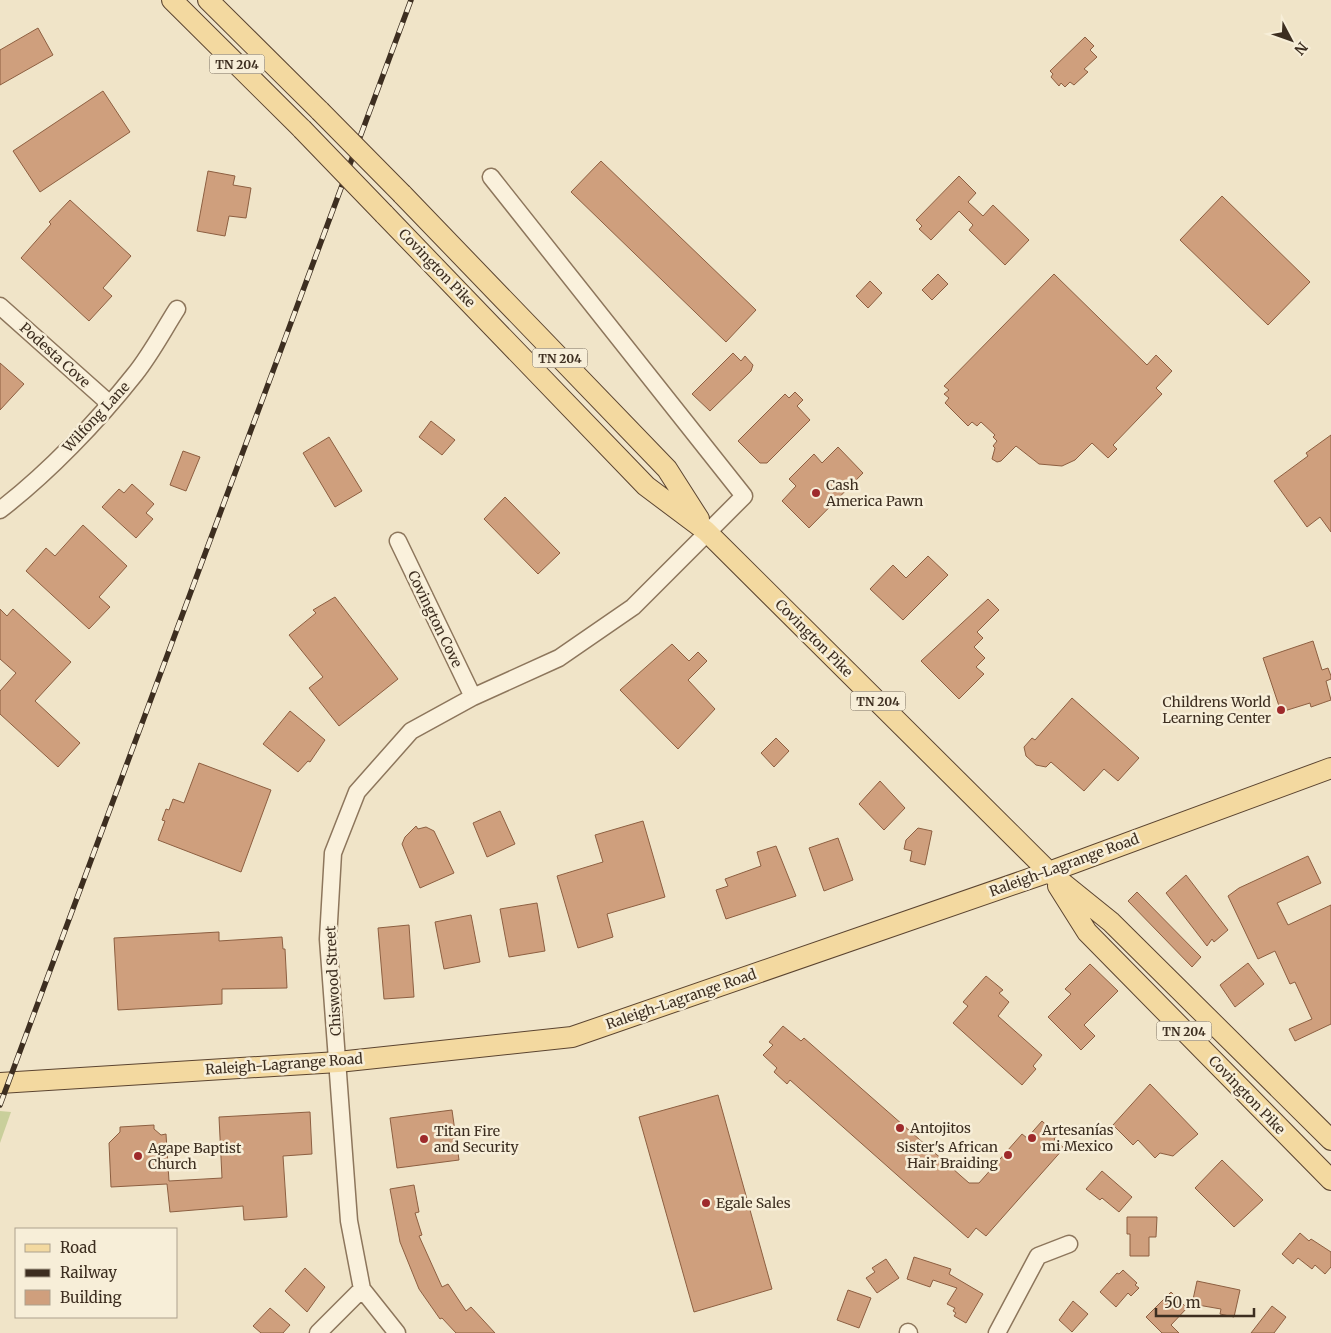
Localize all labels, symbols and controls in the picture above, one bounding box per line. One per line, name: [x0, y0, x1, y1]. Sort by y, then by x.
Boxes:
north arrow: [1266, 15, 1316, 65]
text: N: [1290, 38, 1311, 59]
road number: TN 204: [210, 54, 264, 74]
street label: Covington Pike: [395, 225, 479, 311]
street label: Podesta Cove: [16, 319, 94, 391]
road number: TN 204: [532, 348, 588, 368]
street label: Wilfong Lane: [58, 378, 133, 457]
place label: Cash America Pawn: [825, 476, 923, 510]
marker: Cash America Pawn: [810, 487, 822, 499]
street label: Covington Cove: [404, 568, 466, 670]
street label: Covington Pike: [771, 595, 857, 681]
road number: TN 204: [850, 691, 906, 710]
place label: Childrens World Learning Center: [1162, 693, 1272, 727]
marker: Childrens World Learning Center: [1275, 704, 1287, 716]
street label: Raleigh-Lagrange Road: [987, 829, 1142, 900]
street label: Chiswood Street: [321, 925, 345, 1037]
street label: Raleigh-Lagrange Road: [603, 965, 759, 1033]
road number: TN 204: [1156, 1021, 1212, 1040]
street label: Raleigh-Lagrange Road: [205, 1049, 364, 1078]
street label: Covington Pike: [1205, 1052, 1289, 1138]
place label: Antojitos: [909, 1119, 971, 1137]
place label: Artesanías mi Mexico: [1041, 1121, 1114, 1155]
place label: Titan Fire and Security: [434, 1122, 520, 1156]
marker: Antojitos: [894, 1122, 906, 1134]
marker: Artesanías mi Mexico: [1026, 1132, 1038, 1144]
marker: Titan Fire and Security: [418, 1133, 430, 1145]
place label: Sister's African Hair Braiding: [896, 1138, 999, 1172]
place label: Agape Baptist Church: [147, 1139, 242, 1173]
marker: Sister's African Hair Braiding: [1002, 1149, 1014, 1161]
marker: Agape Baptist Church: [132, 1150, 144, 1162]
place label: Egale Sales: [716, 1194, 791, 1212]
marker: Egale Sales: [700, 1197, 712, 1209]
legend: [15, 1228, 178, 1318]
text: Road: [60, 1238, 96, 1257]
text: Railway: [60, 1263, 117, 1282]
scale bar: [1156, 1286, 1254, 1318]
text: Building: [60, 1288, 122, 1307]
text: 50 m: [1164, 1293, 1201, 1312]

